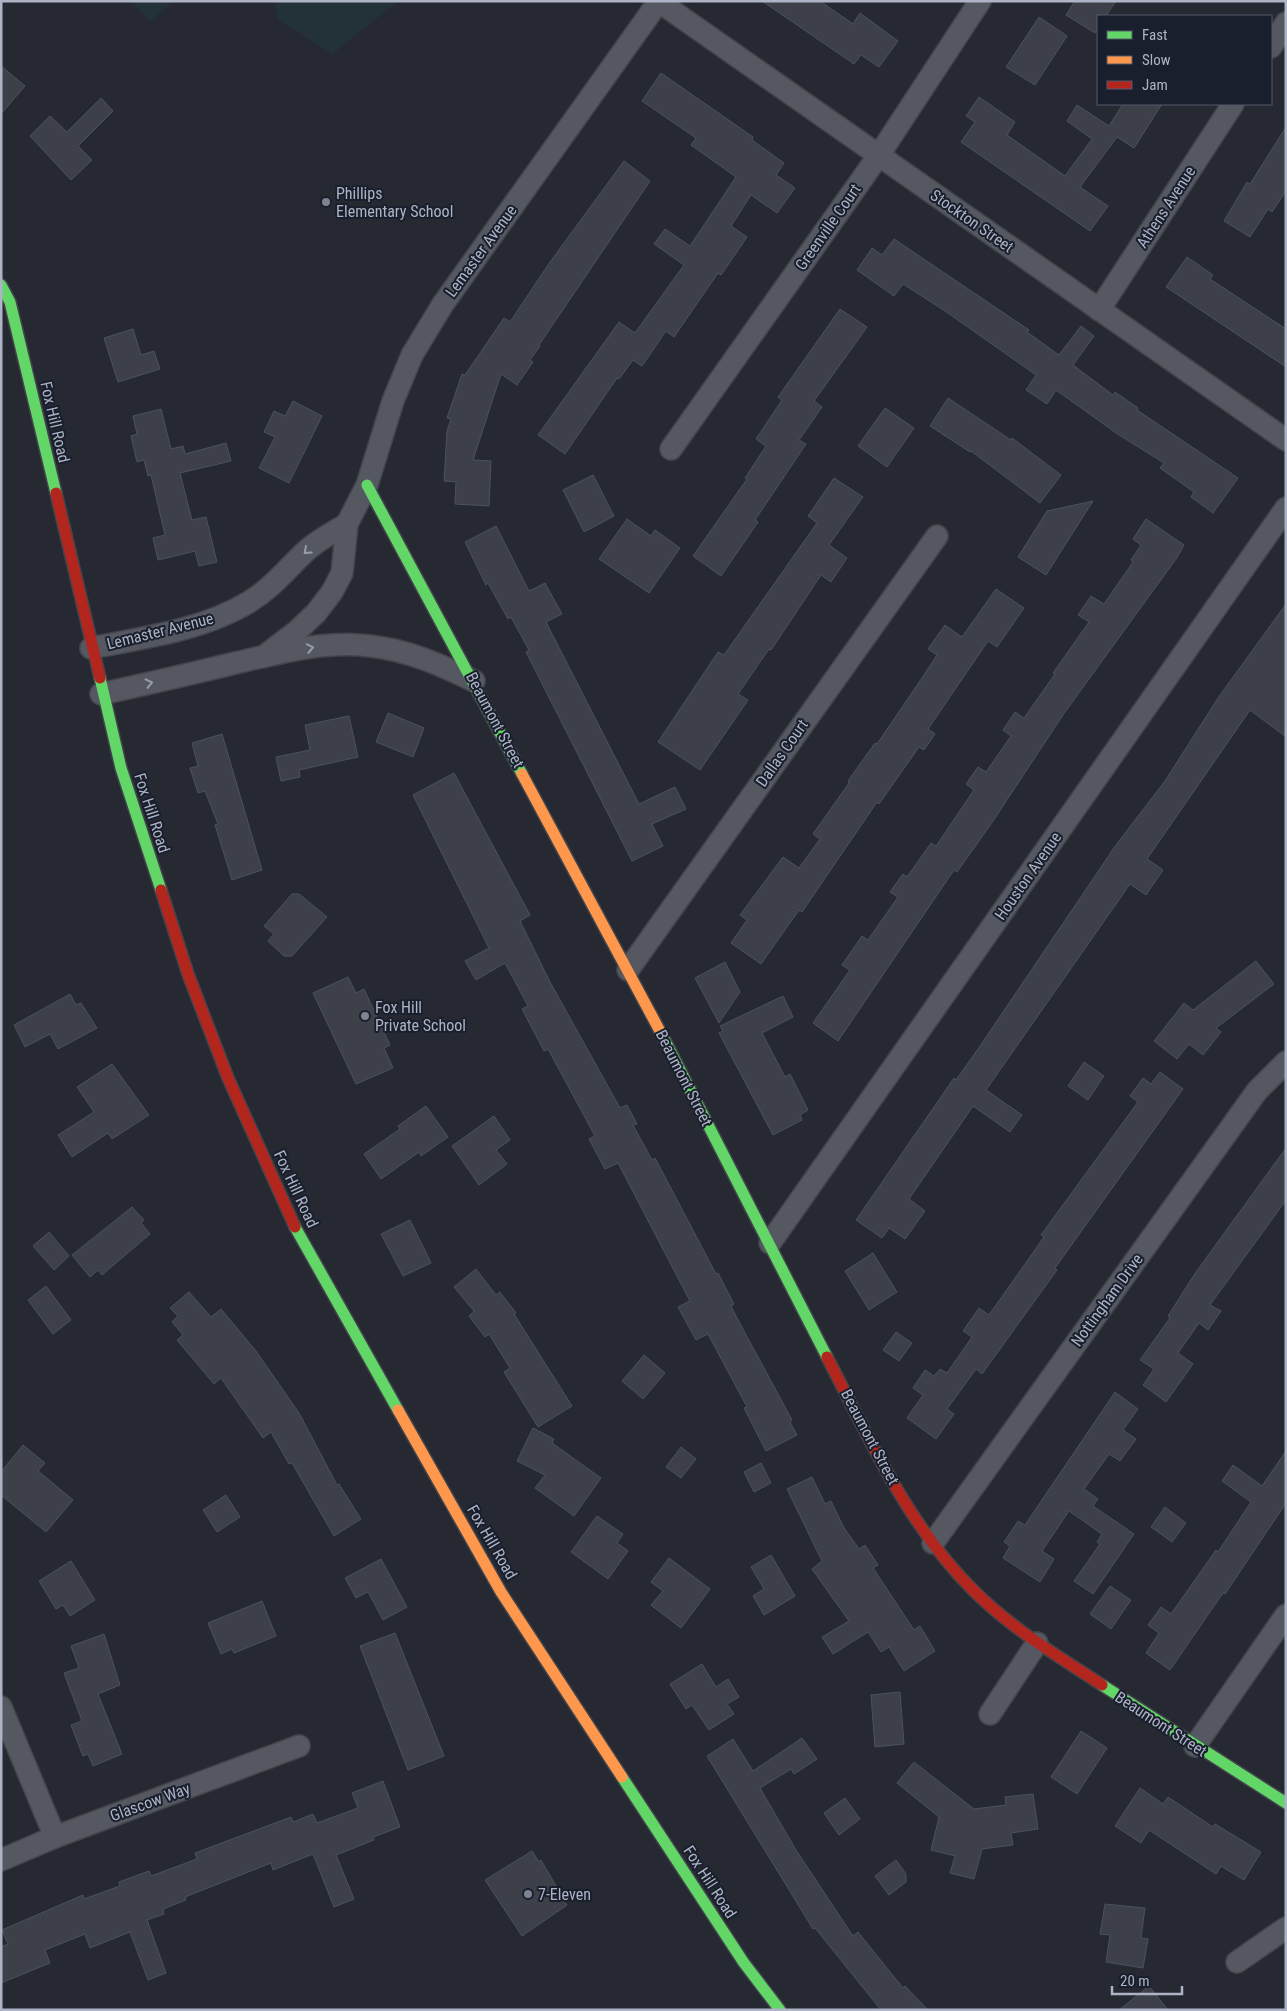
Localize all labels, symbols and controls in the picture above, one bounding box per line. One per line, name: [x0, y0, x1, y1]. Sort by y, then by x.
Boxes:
legend: [1097, 15, 1272, 105]
text: Fast: [1142, 26, 1167, 44]
text: Slow: [1142, 51, 1171, 69]
text: Jam: [1142, 76, 1168, 94]
street label: Athens Avenue: [1132, 162, 1200, 252]
street label: Greenville Court: [791, 180, 865, 274]
place label: Phillips Elementary School: [336, 184, 453, 221]
street label: Stockton Street: [927, 185, 1017, 257]
marker: Phillips Elementary School: [320, 196, 332, 208]
street label: Lemaster Avenue: [441, 201, 521, 301]
street label: Fox Hill Road: [36, 380, 74, 464]
one-way arrow: [304, 545, 313, 554]
street label: Lemaster Avenue: [105, 609, 215, 653]
one-way arrow: [306, 643, 315, 653]
street label: Beaumont Street: [462, 669, 528, 771]
one-way arrow: [145, 678, 153, 689]
street label: Dallas Court: [752, 716, 812, 790]
street label: Fox Hill Road: [130, 771, 174, 855]
street label: Houston Avenue: [991, 828, 1065, 924]
place label: Fox Hill Private School: [375, 998, 466, 1035]
marker: Fox Hill Private School: [359, 1010, 371, 1022]
street label: Beaumont Street: [652, 1027, 717, 1129]
street label: Fox Hill Road: [270, 1147, 322, 1231]
street label: Nottingham Drive: [1067, 1250, 1147, 1350]
street label: Beaumont Street: [837, 1386, 903, 1488]
street label: Fox Hill Road: [463, 1501, 521, 1583]
street label: Beaumont Street: [1112, 1687, 1211, 1761]
street label: Glascow Way: [107, 1779, 193, 1825]
street label: Fox Hill Road: [679, 1842, 741, 1922]
place label: 7-Eleven: [538, 1885, 591, 1904]
marker: 7-Eleven: [522, 1888, 534, 1900]
scale bar: [1112, 1964, 1182, 1996]
text: 20 m: [1120, 1972, 1150, 1990]

